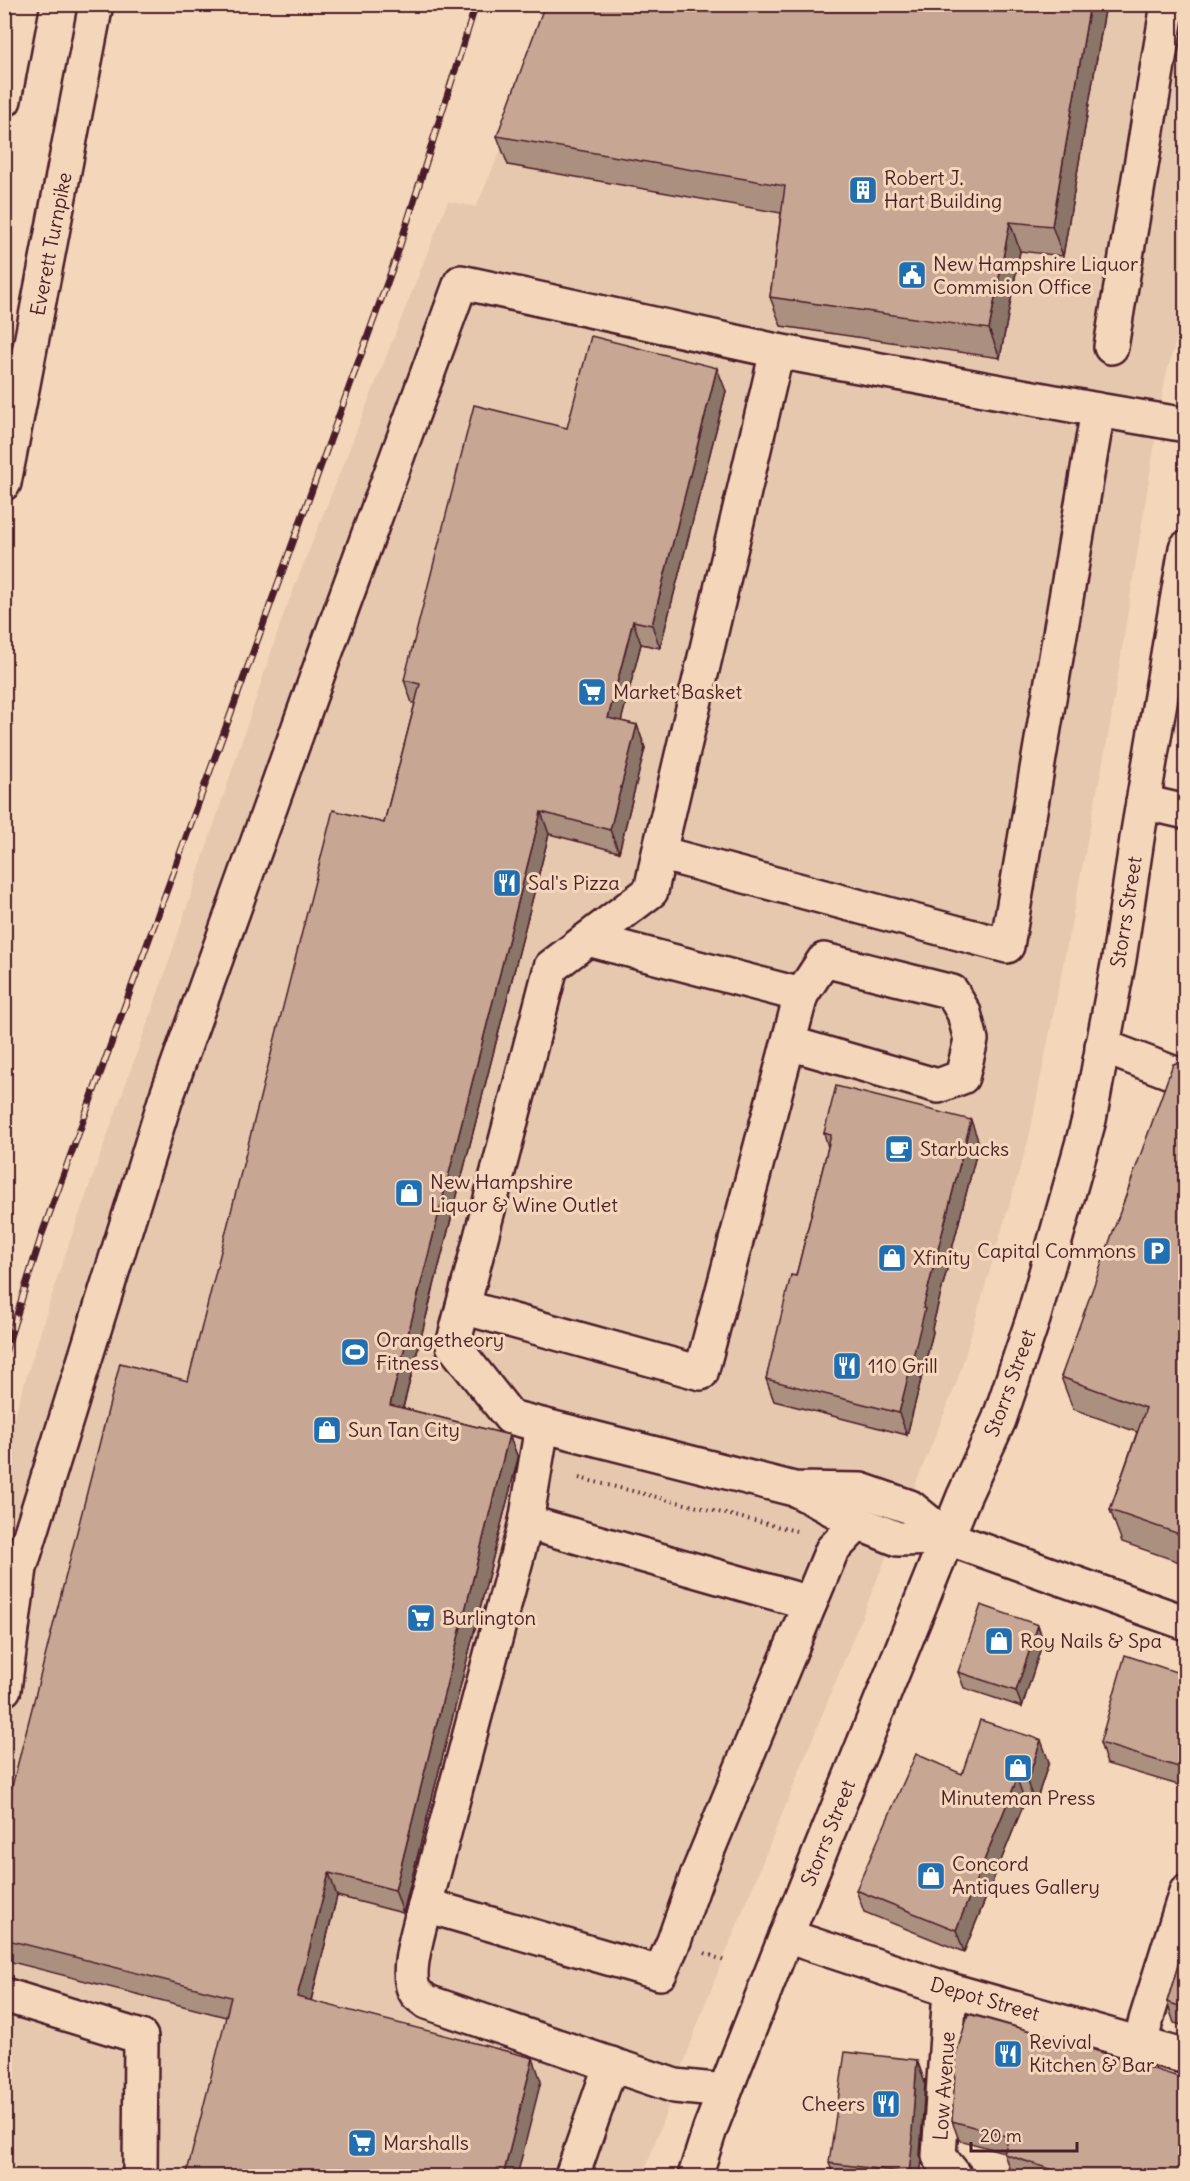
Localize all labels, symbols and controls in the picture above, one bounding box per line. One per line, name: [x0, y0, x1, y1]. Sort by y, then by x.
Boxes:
place label: Robert J. Hart Building: [884, 165, 1002, 213]
street label: Everett Turnpike: [24, 170, 77, 318]
building icon: Robert J. Hart Building: [847, 174, 879, 206]
place label: New Hampshire Liquor Commision Office: [933, 251, 1138, 299]
public building icon: New Hampshire Liquor Commision Office: [896, 259, 928, 291]
supermarket icon: Market Basket: [576, 676, 608, 708]
place label: Market Basket: [613, 679, 742, 704]
street label: Storrs Street: [1104, 854, 1147, 969]
restaurant icon: Sal's Pizza: [491, 867, 523, 899]
place label: Sal's Pizza: [528, 870, 620, 895]
cafe icon: Starbucks: [883, 1133, 915, 1165]
place label: Starbucks: [920, 1136, 1009, 1161]
place label: New Hampshire Liquor & Wine Outlet: [430, 1169, 618, 1217]
shop icon: New Hampshire Liquor & Wine Outlet: [393, 1177, 425, 1209]
parking icon: Capital Commons: [1141, 1235, 1173, 1267]
place label: Capital Commons: [977, 1238, 1136, 1263]
shop icon: Xfinity: [876, 1242, 908, 1274]
place label: Xfinity: [913, 1245, 971, 1270]
street label: Storrs Street: [979, 1326, 1041, 1440]
place label: Orangetheory Fitness: [376, 1327, 504, 1375]
sports icon: Orangetheory Fitness: [339, 1336, 371, 1368]
restaurant icon: 110 Grill: [831, 1350, 863, 1382]
place label: 110 Grill: [868, 1353, 938, 1378]
shop icon: Sun Tan City: [311, 1414, 343, 1446]
place label: Sun Tan City: [348, 1417, 460, 1442]
supermarket icon: Burlington: [405, 1602, 437, 1634]
place label: Burlington: [442, 1605, 536, 1630]
shop icon: Roy Nails & Spa: [983, 1625, 1015, 1657]
place label: Roy Nails & Spa: [1020, 1628, 1162, 1653]
shop icon: Minuteman Press: [1002, 1752, 1034, 1784]
street label: Storrs Street: [795, 1776, 860, 1890]
place label: Minuteman Press: [941, 1785, 1095, 1810]
place label: Concord Antiques Gallery: [952, 1851, 1100, 1899]
shop icon: Concord Antiques Gallery: [915, 1860, 947, 1892]
street label: Depot Street: [928, 1971, 1043, 2026]
place label: Revival Kitchen & Bar: [1029, 2029, 1154, 2077]
street label: Low Avenue: [927, 2031, 960, 2141]
restaurant icon: Revival Kitchen & Bar: [992, 2038, 1024, 2070]
restaurant icon: Cheers: [870, 2088, 902, 2120]
place label: Cheers: [801, 2091, 865, 2116]
scale bar: [971, 2115, 1078, 2153]
text: 20 m: [980, 2124, 1022, 2147]
supermarket icon: Marshalls: [346, 2127, 378, 2159]
place label: Marshalls: [383, 2130, 469, 2155]

